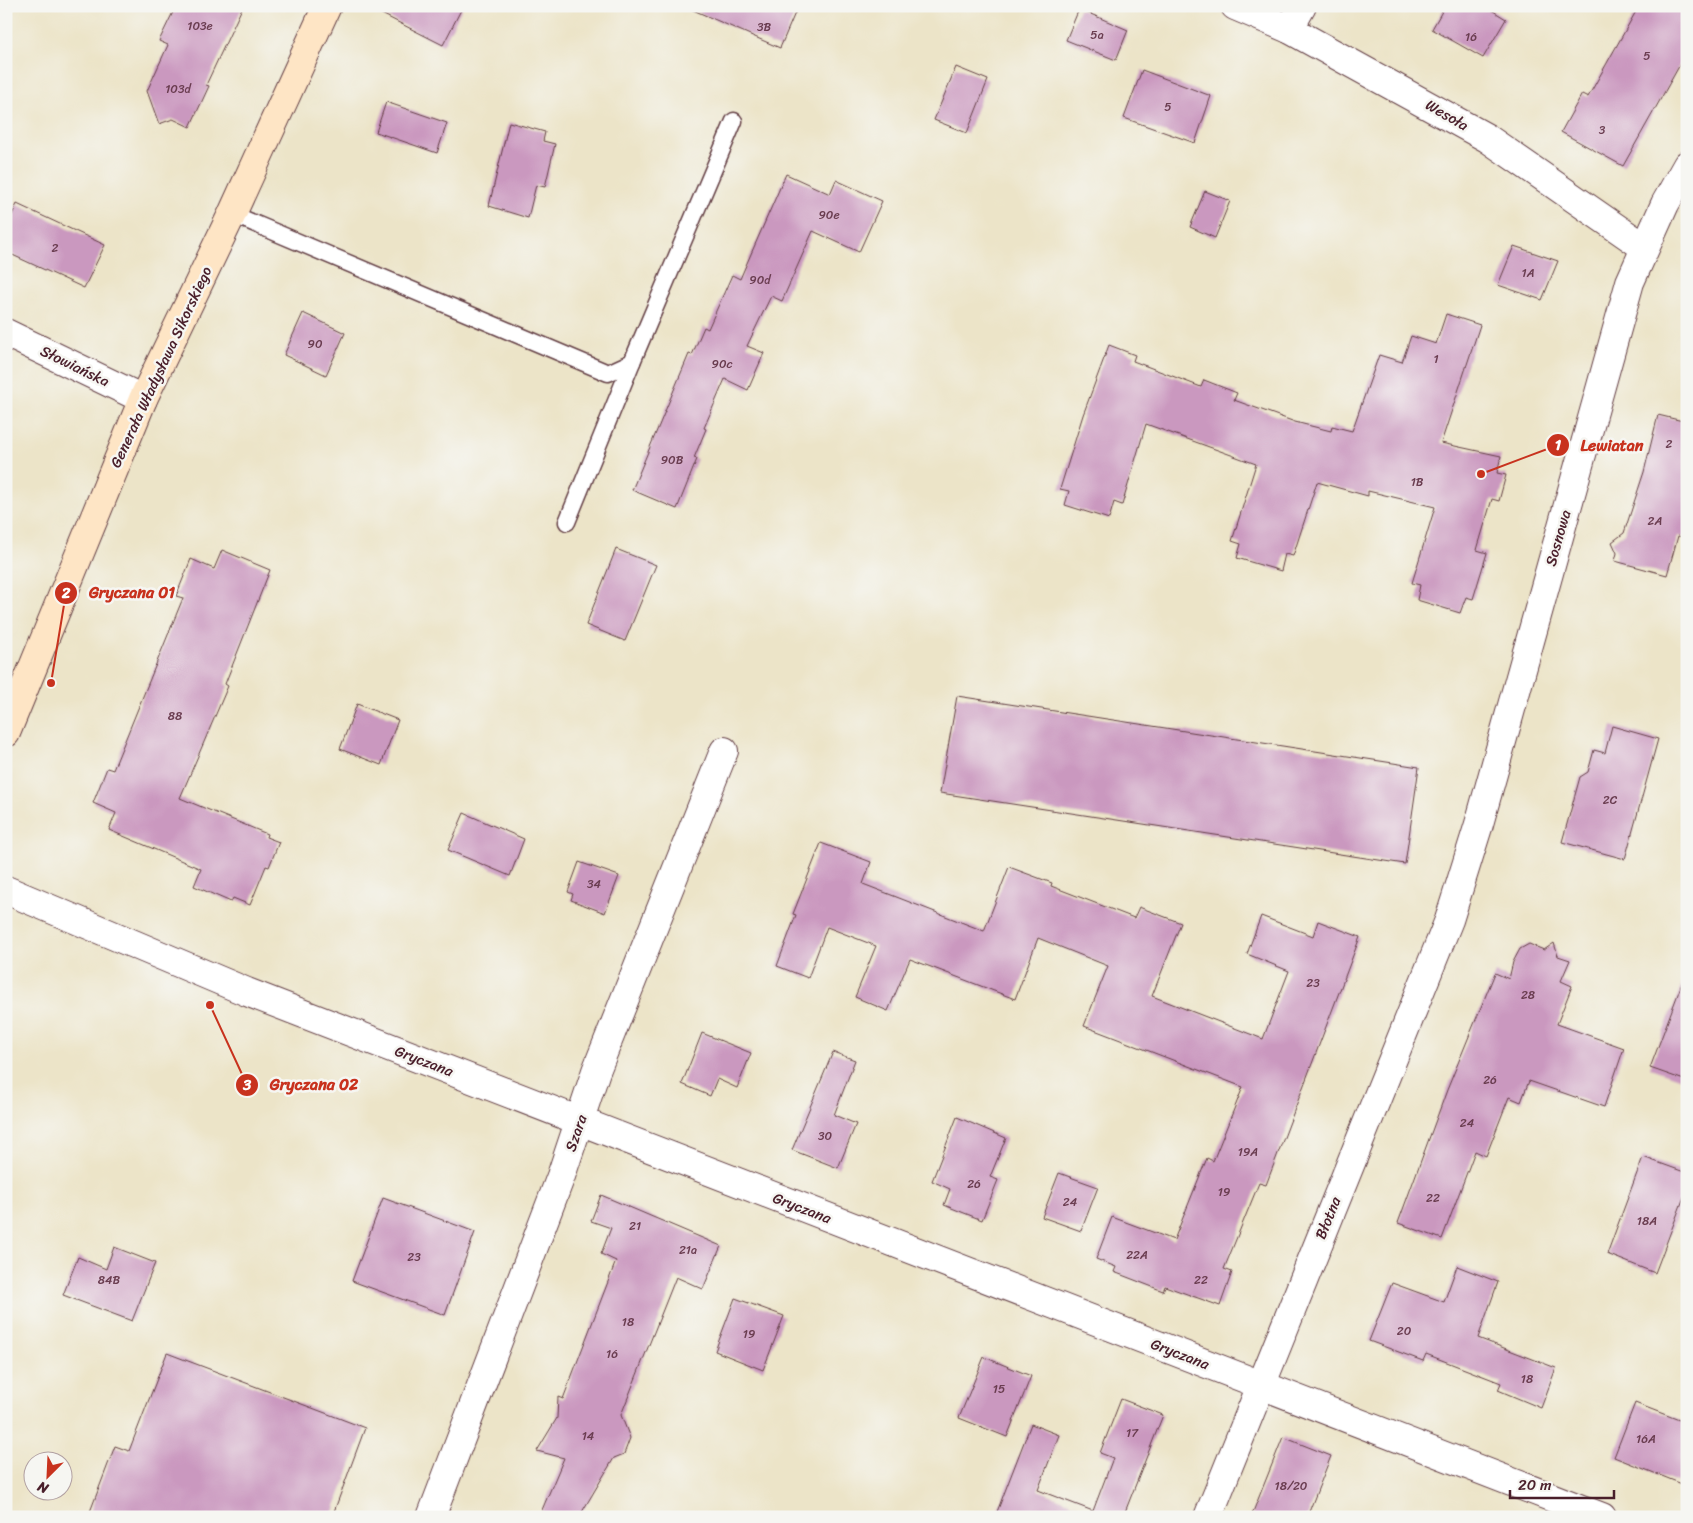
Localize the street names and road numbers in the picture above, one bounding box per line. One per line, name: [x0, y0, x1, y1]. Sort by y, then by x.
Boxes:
street label: Wesoła: [1420, 92, 1474, 138]
street label: Generała Władysława Sikorskiego: [103, 261, 219, 472]
street label: Słowiańska: [36, 338, 115, 394]
street label: Sosnowa: [1538, 506, 1579, 569]
street label: Gryczana: [391, 1038, 458, 1084]
street label: Szara: [558, 1110, 595, 1155]
street label: Gryczana: [769, 1185, 836, 1231]
street label: Błotna: [1308, 1192, 1348, 1243]
street label: Gryczana: [1147, 1331, 1214, 1377]

